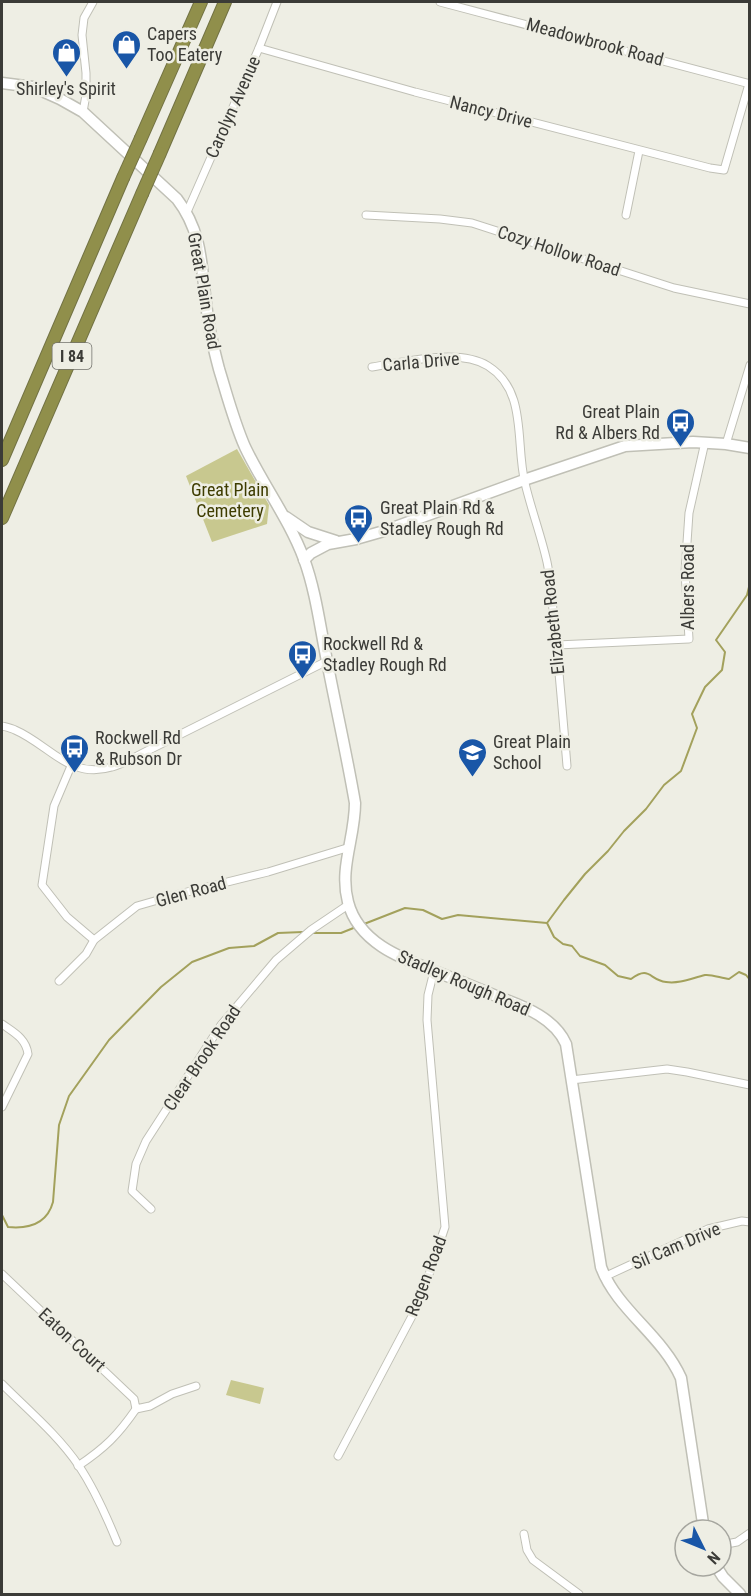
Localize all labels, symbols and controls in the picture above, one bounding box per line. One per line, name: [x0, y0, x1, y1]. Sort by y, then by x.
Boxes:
street label: Meadowbrook Road: [524, 13, 666, 70]
place label: Capers Too Eatery: [147, 23, 223, 65]
shop icon: Capers Too Eatery: [110, 28, 142, 70]
shop icon: Shirley's Spirit: [50, 36, 82, 78]
street label: Carolyn Avenue: [201, 53, 264, 161]
place label: Shirley's Spirit: [16, 78, 116, 99]
street label: Nancy Drive: [448, 91, 535, 132]
street label: Cozy Hollow Road: [495, 221, 623, 280]
street label: Great Plain Road: [184, 231, 225, 351]
road number: I 84: [52, 343, 92, 369]
street label: Carla Drive: [382, 348, 460, 375]
place label: Great Plain Rd & Albers Rd: [555, 401, 660, 443]
bus stop icon: Great Plain Rd & Albers Rd: [665, 406, 697, 448]
park label: Great Plain Cemetery: [191, 479, 269, 521]
place label: Great Plain Rd & Stadley Rough Rd: [380, 497, 504, 539]
bus stop icon: Great Plain Rd & Stadley Rough Rd: [343, 502, 375, 544]
street label: Albers Road: [677, 544, 698, 630]
street label: Elizabeth Road: [537, 569, 568, 676]
place label: Rockwell Rd & Stadley Rough Rd: [323, 633, 447, 675]
bus stop icon: Rockwell Rd & Stadley Rough Rd: [286, 638, 318, 680]
place label: Rockwell Rd & Rubson Dr: [95, 727, 182, 769]
place label: Great Plain School: [493, 731, 571, 773]
bus stop icon: Rockwell Rd & Rubson Dr: [58, 732, 90, 774]
school or university icon: Great Plain School: [456, 736, 488, 778]
street label: Glen Road: [153, 872, 228, 911]
street label: Stadley Rough Road: [395, 945, 533, 1020]
street label: Clear Brook Road: [159, 1001, 245, 1114]
street label: Sil Cam Drive: [628, 1217, 723, 1274]
street label: Regen Road: [401, 1233, 450, 1319]
street label: Eaton Court: [35, 1303, 110, 1376]
north arrow: [673, 1518, 733, 1578]
text: N: [703, 1548, 724, 1568]

